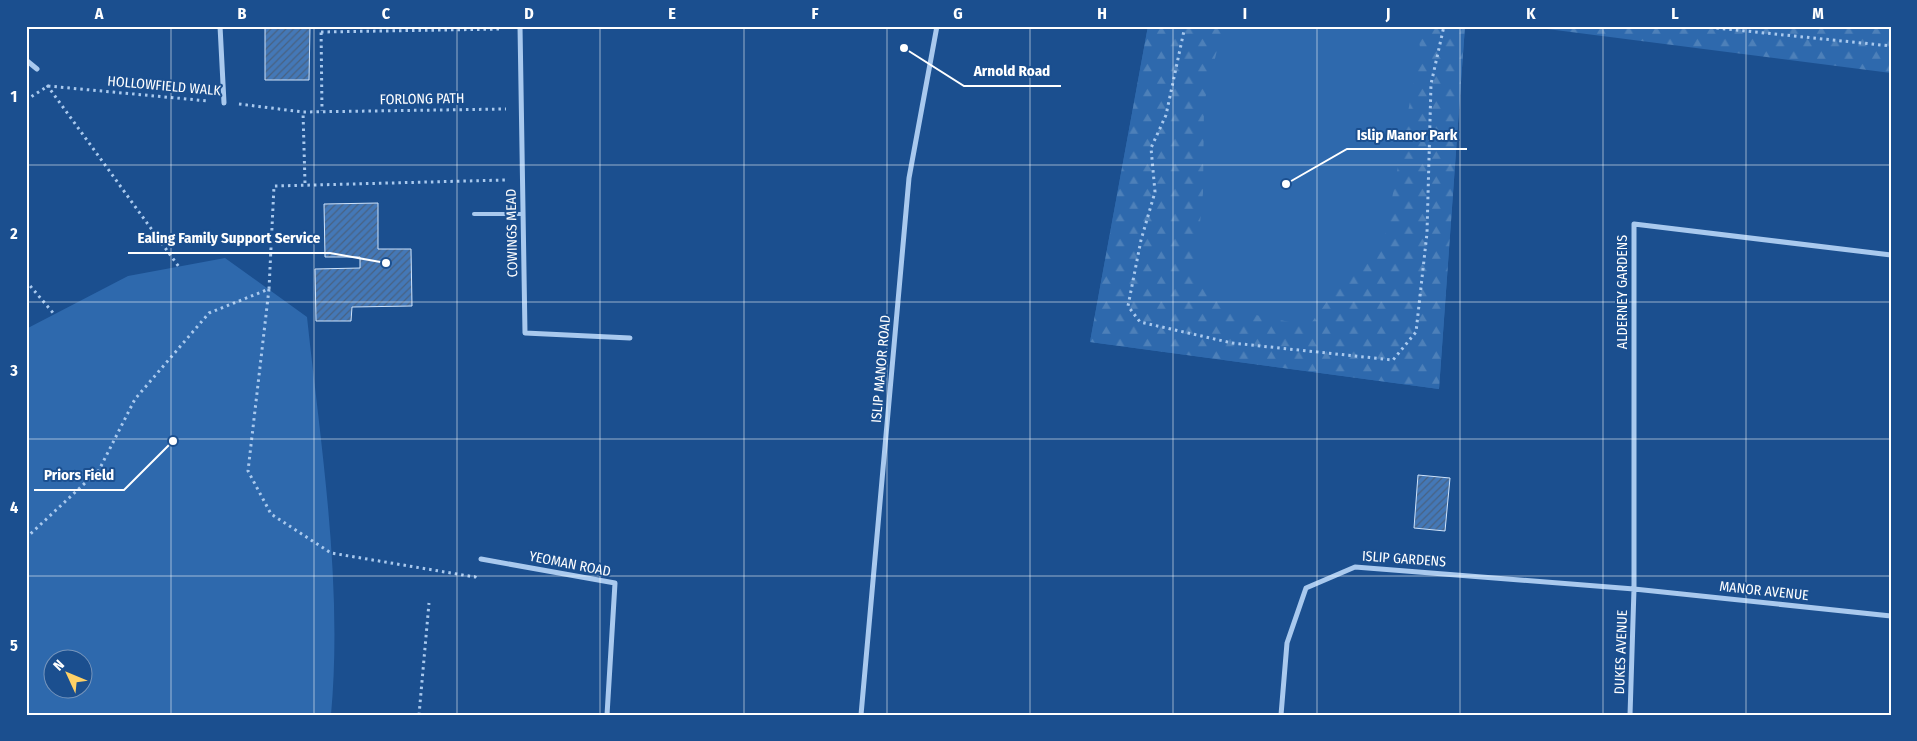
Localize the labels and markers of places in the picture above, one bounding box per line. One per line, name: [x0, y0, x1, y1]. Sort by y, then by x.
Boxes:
callout: Arnold Road: [964, 56, 1061, 86]
callout: Islip Manor Park: [1347, 119, 1467, 149]
callout: Ealing Family Support Service: [128, 223, 330, 253]
callout: Priors Field: [34, 460, 124, 490]

